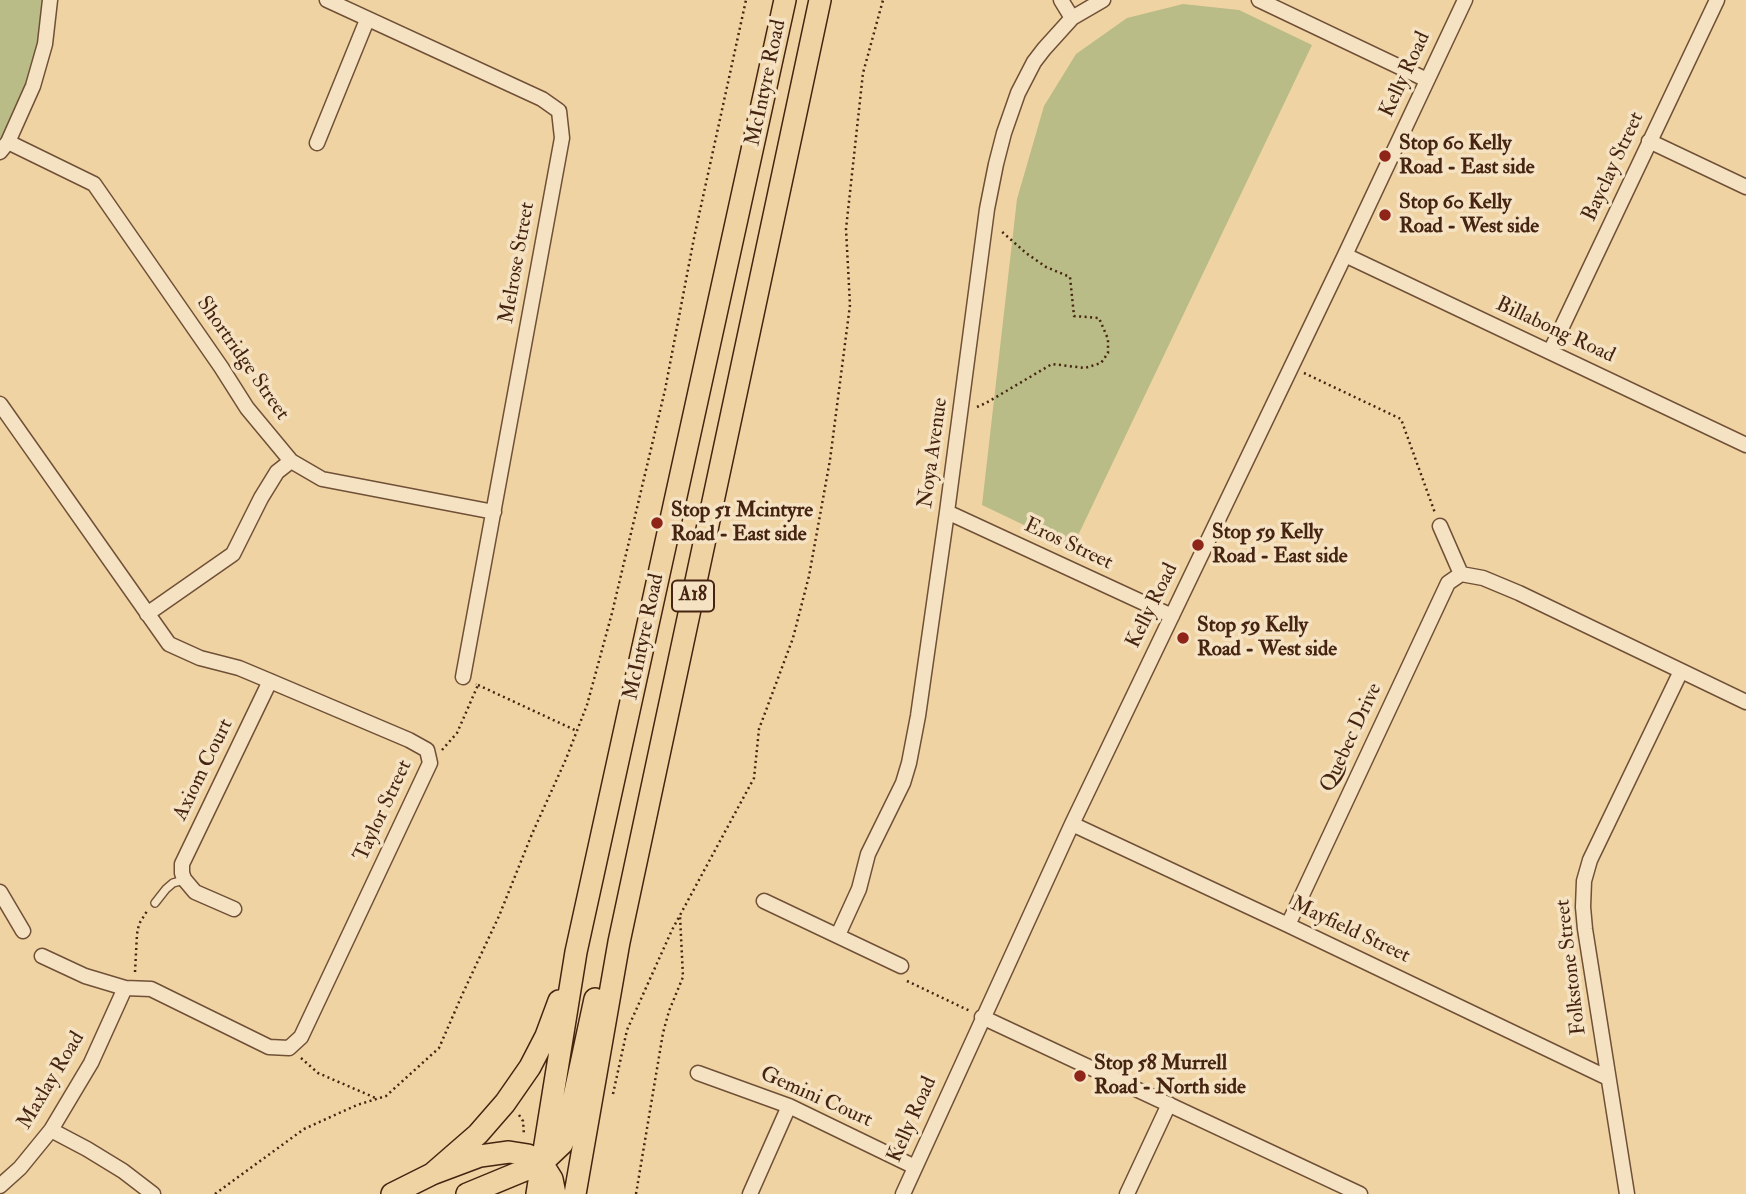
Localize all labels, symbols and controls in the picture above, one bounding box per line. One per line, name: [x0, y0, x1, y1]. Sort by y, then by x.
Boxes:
street label: McIntyre Road: [741, 18, 793, 148]
street label: Kelly Road: [1375, 28, 1437, 122]
street label: Bayclay Street: [1578, 108, 1650, 226]
place label: Stop 60 Kelly Road - East side: [1399, 131, 1535, 181]
marker: Stop 60 Kelly Road - East side: [1377, 148, 1393, 164]
place label: Stop 60 Kelly Road - West side: [1399, 190, 1539, 240]
street label: Melrose Street: [495, 200, 541, 326]
marker: Stop 60 Kelly Road - West side: [1377, 207, 1393, 223]
street label: Shortridge Street: [190, 292, 294, 426]
street label: Billabong Road: [1491, 292, 1619, 370]
street label: Noya Avenue: [914, 396, 954, 510]
place label: Stop 51 Mcintyre Road - East side: [671, 498, 813, 548]
street label: Eros Street: [1020, 513, 1116, 577]
marker: Stop 51 Mcintyre Road - East side: [649, 515, 665, 531]
place label: Stop 59 Kelly Road - East side: [1212, 520, 1348, 570]
marker: Stop 59 Kelly Road - East side: [1190, 537, 1206, 553]
street label: Kelly Road: [1122, 559, 1184, 653]
street label: McIntyre Road: [619, 572, 671, 702]
road number: A18: [672, 580, 714, 611]
place label: Stop 59 Kelly Road - West side: [1197, 613, 1337, 663]
marker: Stop 59 Kelly Road - West side: [1175, 630, 1191, 646]
street label: Quebec Drive: [1316, 679, 1388, 797]
street label: Axiom Court: [169, 715, 239, 825]
street label: Taylor Street: [350, 756, 418, 866]
street label: Mayfield Street: [1286, 892, 1414, 970]
street label: Folkstone Street: [1551, 898, 1593, 1036]
street label: Maxlay Road: [13, 1028, 91, 1134]
place label: Stop 58 Murrell Road - North side: [1094, 1051, 1246, 1101]
street label: Gemini Court: [756, 1062, 876, 1134]
marker: Stop 58 Murrell Road - North side: [1072, 1068, 1088, 1084]
street label: Kelly Road: [883, 1073, 943, 1167]

